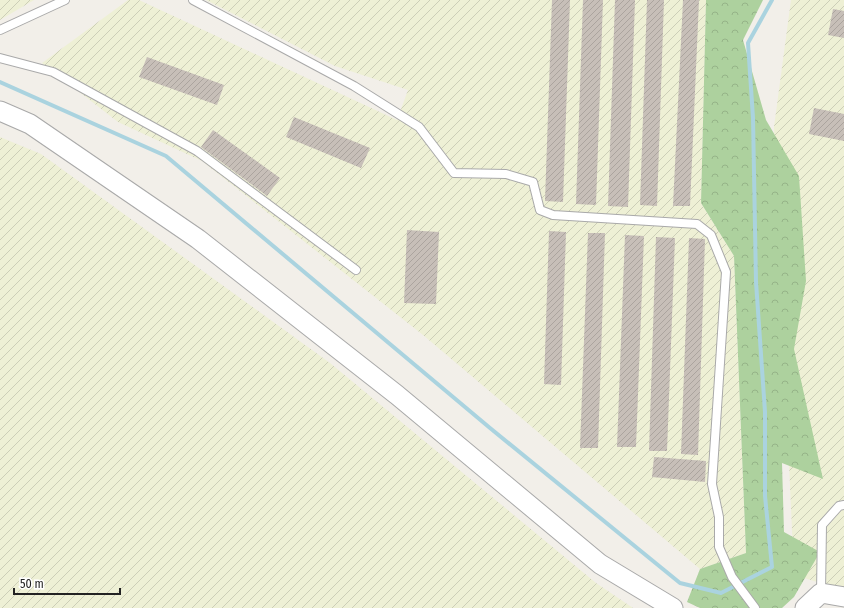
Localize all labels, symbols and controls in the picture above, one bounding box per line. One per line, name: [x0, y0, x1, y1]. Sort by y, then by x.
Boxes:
scale bar: [14, 570, 120, 596]
text: 50 m: [20, 577, 44, 591]

